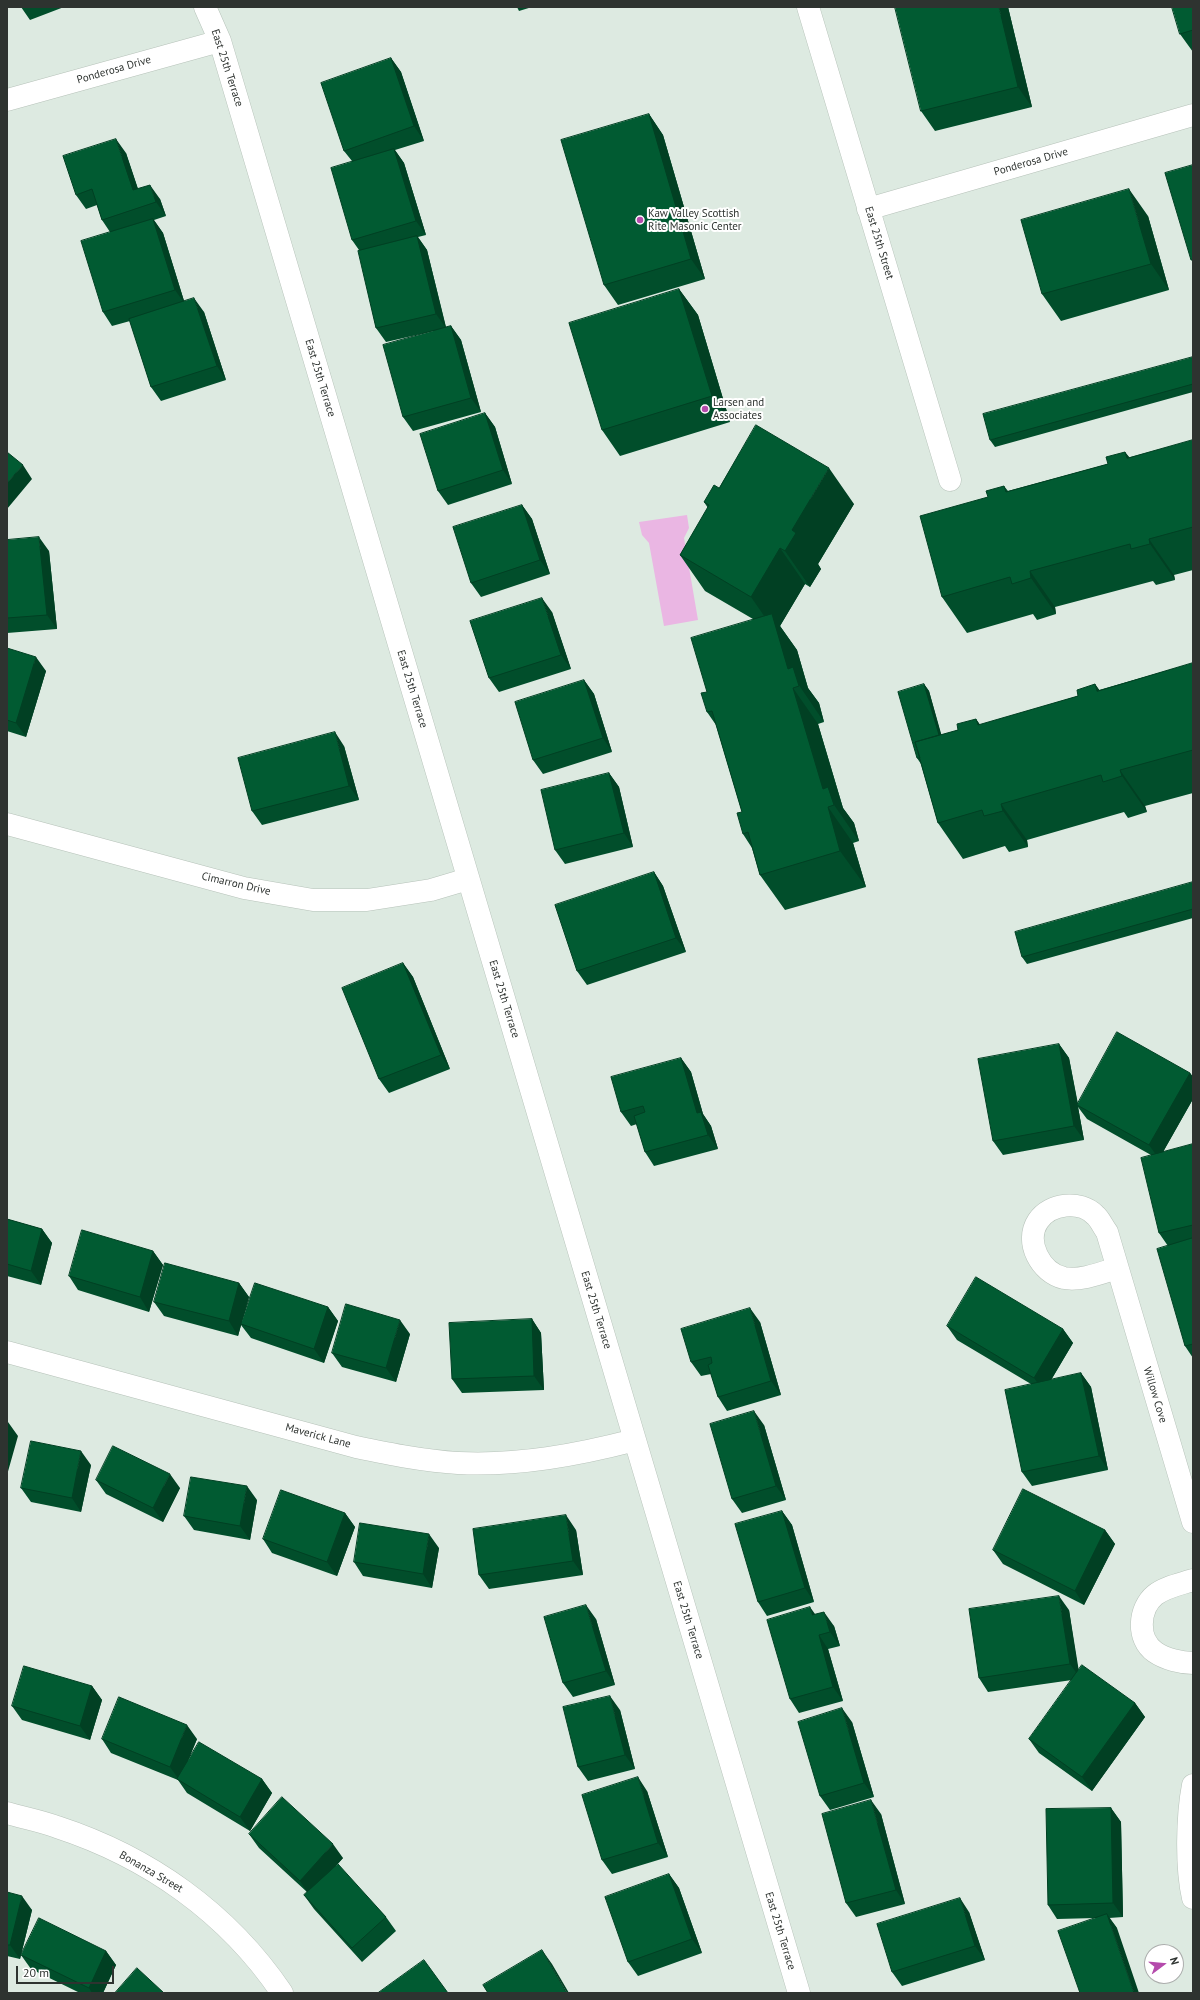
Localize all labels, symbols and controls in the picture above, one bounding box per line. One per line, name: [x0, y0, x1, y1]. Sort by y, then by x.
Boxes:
street label: East 25th Terrace: [208, 28, 246, 108]
street label: Ponderosa Drive: [75, 53, 153, 87]
street label: Ponderosa Drive: [992, 145, 1070, 179]
street label: East 25th Street: [862, 205, 896, 281]
place label: Kaw Valley Scottish Rite Masonic Center: [648, 207, 742, 233]
marker: Kaw Valley Scottish Rite Masonic Center: [635, 215, 645, 225]
street label: East 25th Terrace: [302, 337, 338, 419]
place label: Larsen and Associates: [713, 396, 764, 422]
marker: Larsen and Associates: [700, 404, 710, 414]
street label: East 25th Terrace: [394, 648, 430, 730]
street label: Cimarron Drive: [200, 870, 272, 898]
street label: East 25th Terrace: [486, 958, 522, 1040]
street label: East 25th Terrace: [578, 1269, 614, 1351]
street label: Willow Cove: [1140, 1365, 1170, 1425]
street label: Maverick Lane: [284, 1421, 352, 1451]
street label: East 25th Terrace: [670, 1579, 706, 1661]
street label: Bonanza Street: [117, 1848, 185, 1896]
street label: East 25th Terrace: [762, 1890, 798, 1972]
north arrow: [1144, 1944, 1184, 1984]
text: N: [1167, 1956, 1182, 1966]
scale bar: [18, 1958, 116, 1984]
text: 20 m: [23, 1965, 49, 1980]

